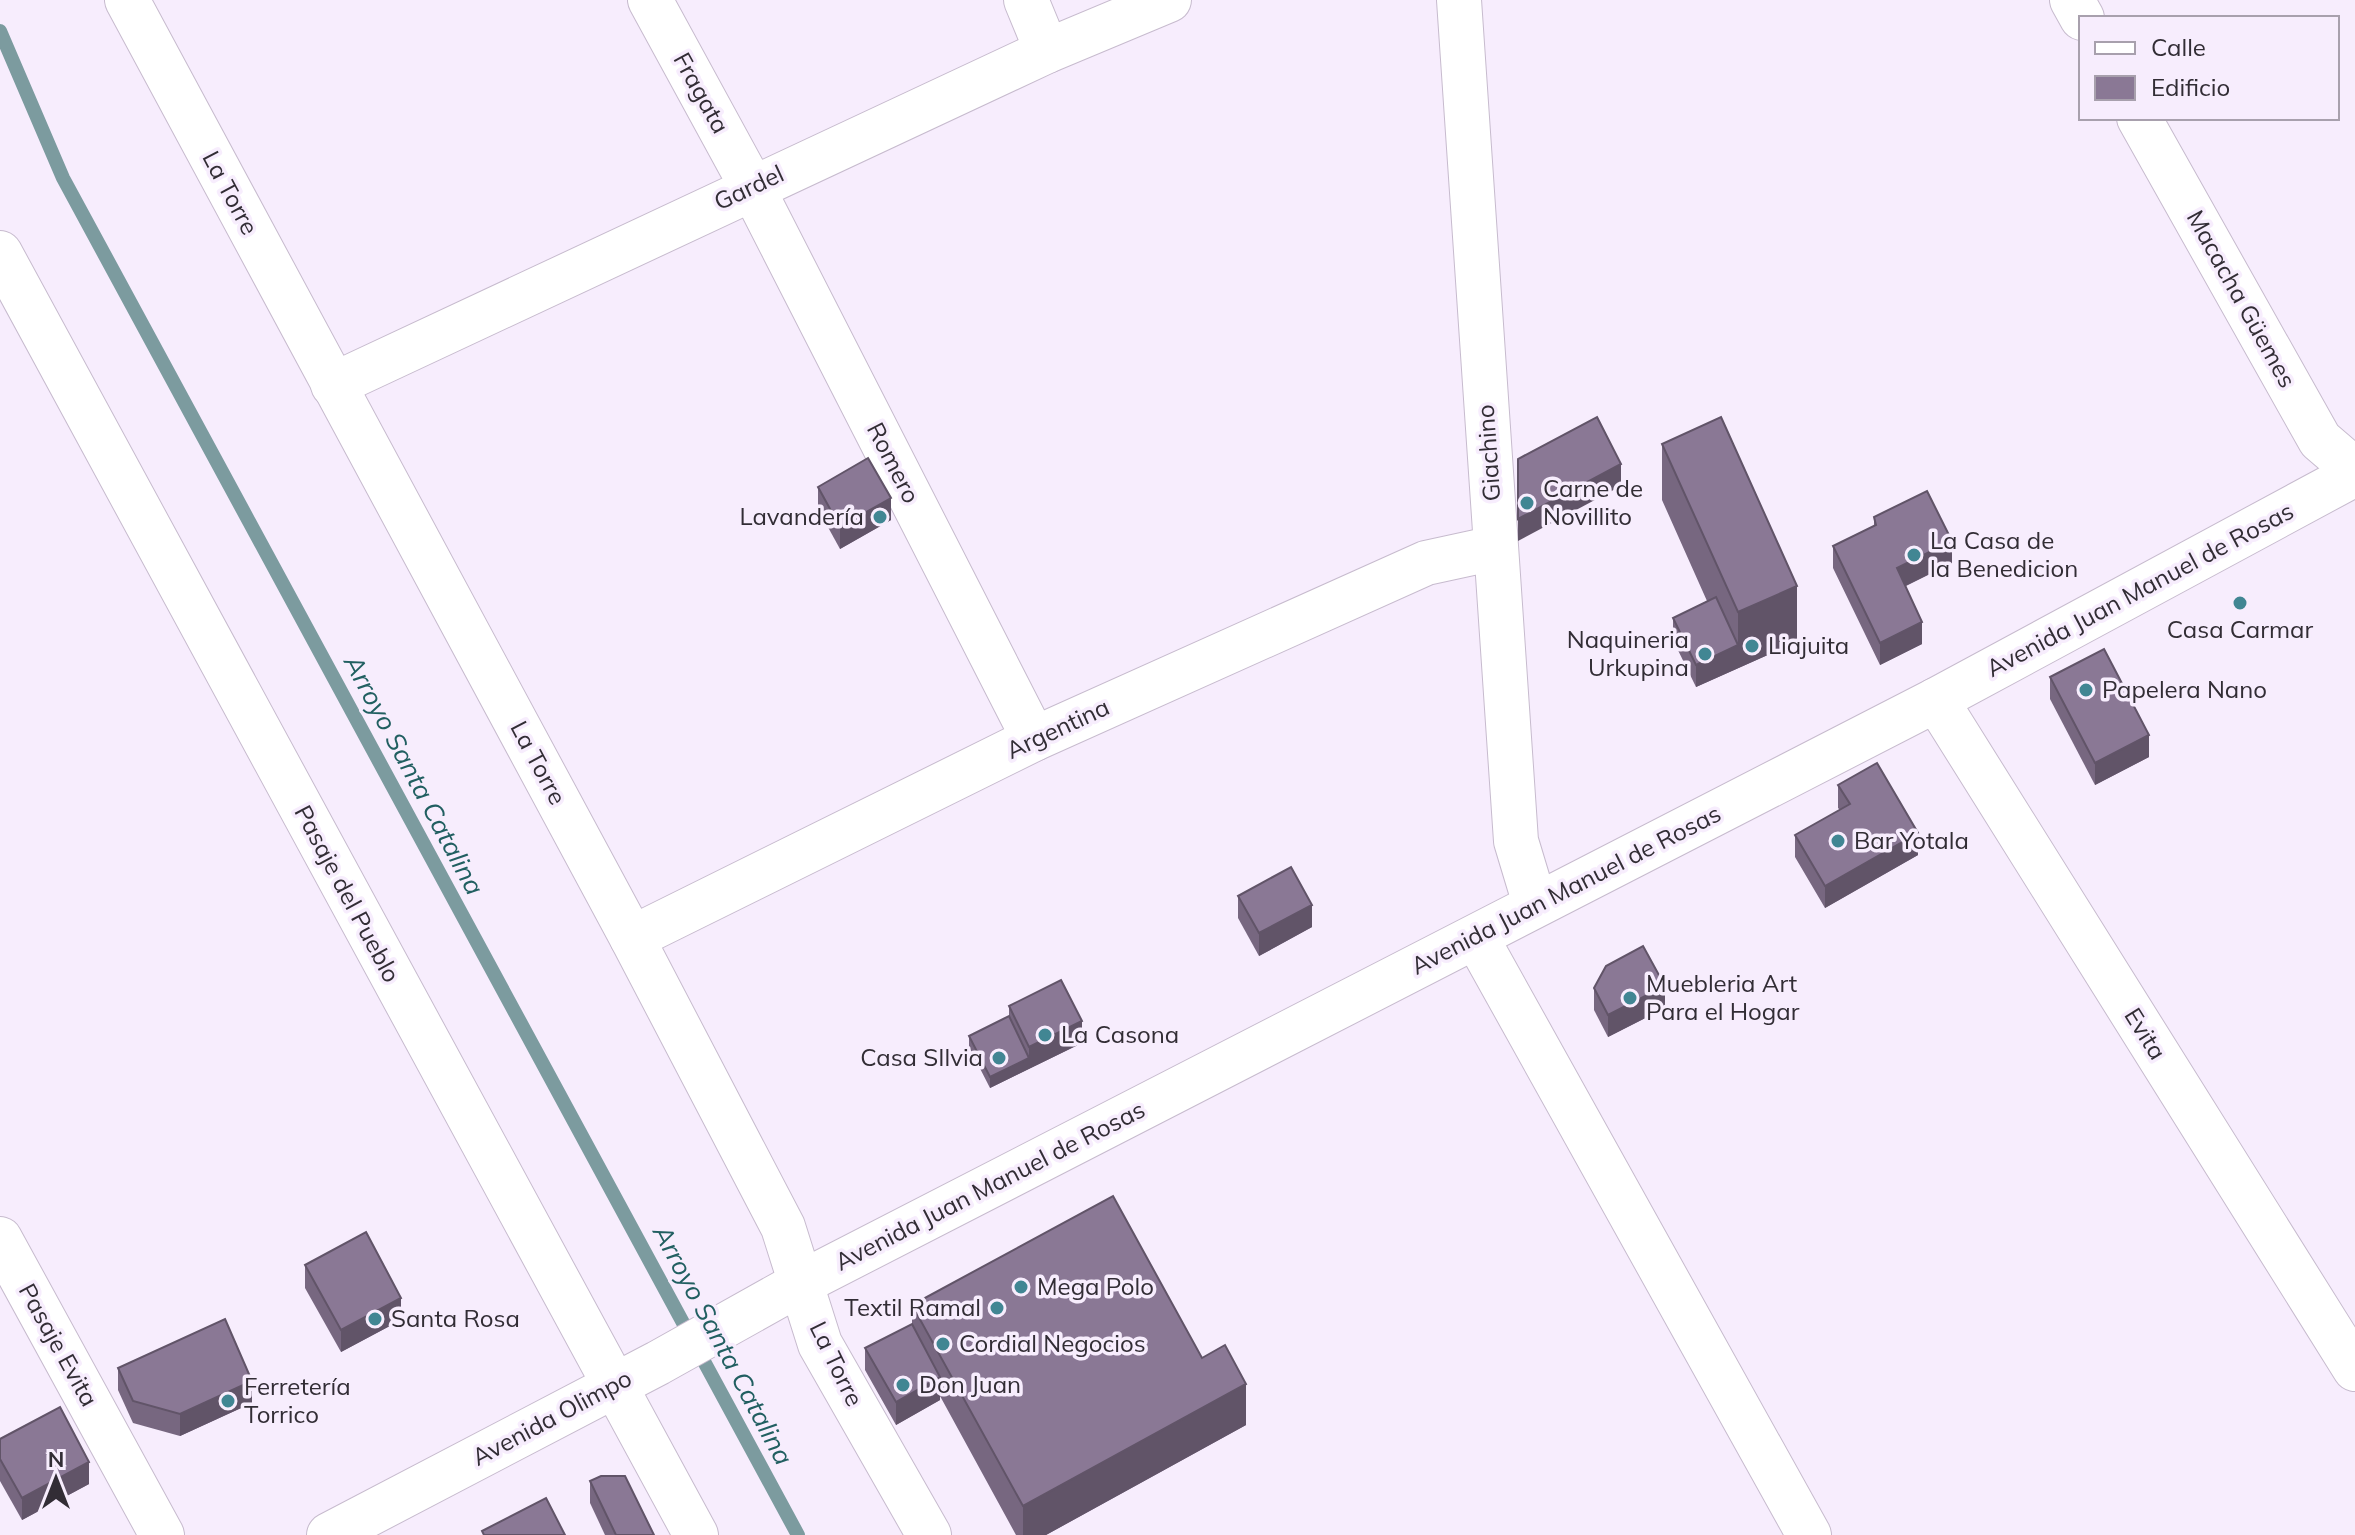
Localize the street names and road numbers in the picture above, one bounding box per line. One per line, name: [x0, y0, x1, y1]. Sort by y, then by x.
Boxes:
street label: Fragata: [667, 47, 736, 138]
street label: La Torre: [196, 146, 265, 239]
street label: Gardel: [709, 158, 788, 216]
street label: Macacha Güemes: [2181, 205, 2303, 392]
street label: Giachino: [1470, 404, 1506, 503]
street label: Romero: [861, 417, 927, 508]
street label: Avenida Juan Manuel de Rosas: [1981, 495, 2298, 683]
street label: Argentina: [1001, 691, 1114, 765]
street label: La Torre: [504, 716, 573, 809]
street label: Avenida Juan Manuel de Rosas: [1406, 798, 1726, 981]
street label: Pasaje del Pueblo: [289, 800, 407, 987]
street label: Evita: [2119, 1002, 2173, 1065]
street label: Avenida Juan Manuel de Rosas: [830, 1094, 1150, 1277]
street label: Pasaje Evita: [13, 1278, 105, 1411]
street label: La Torre: [804, 1316, 870, 1411]
street label: Avenida Olimpo: [467, 1362, 637, 1472]

